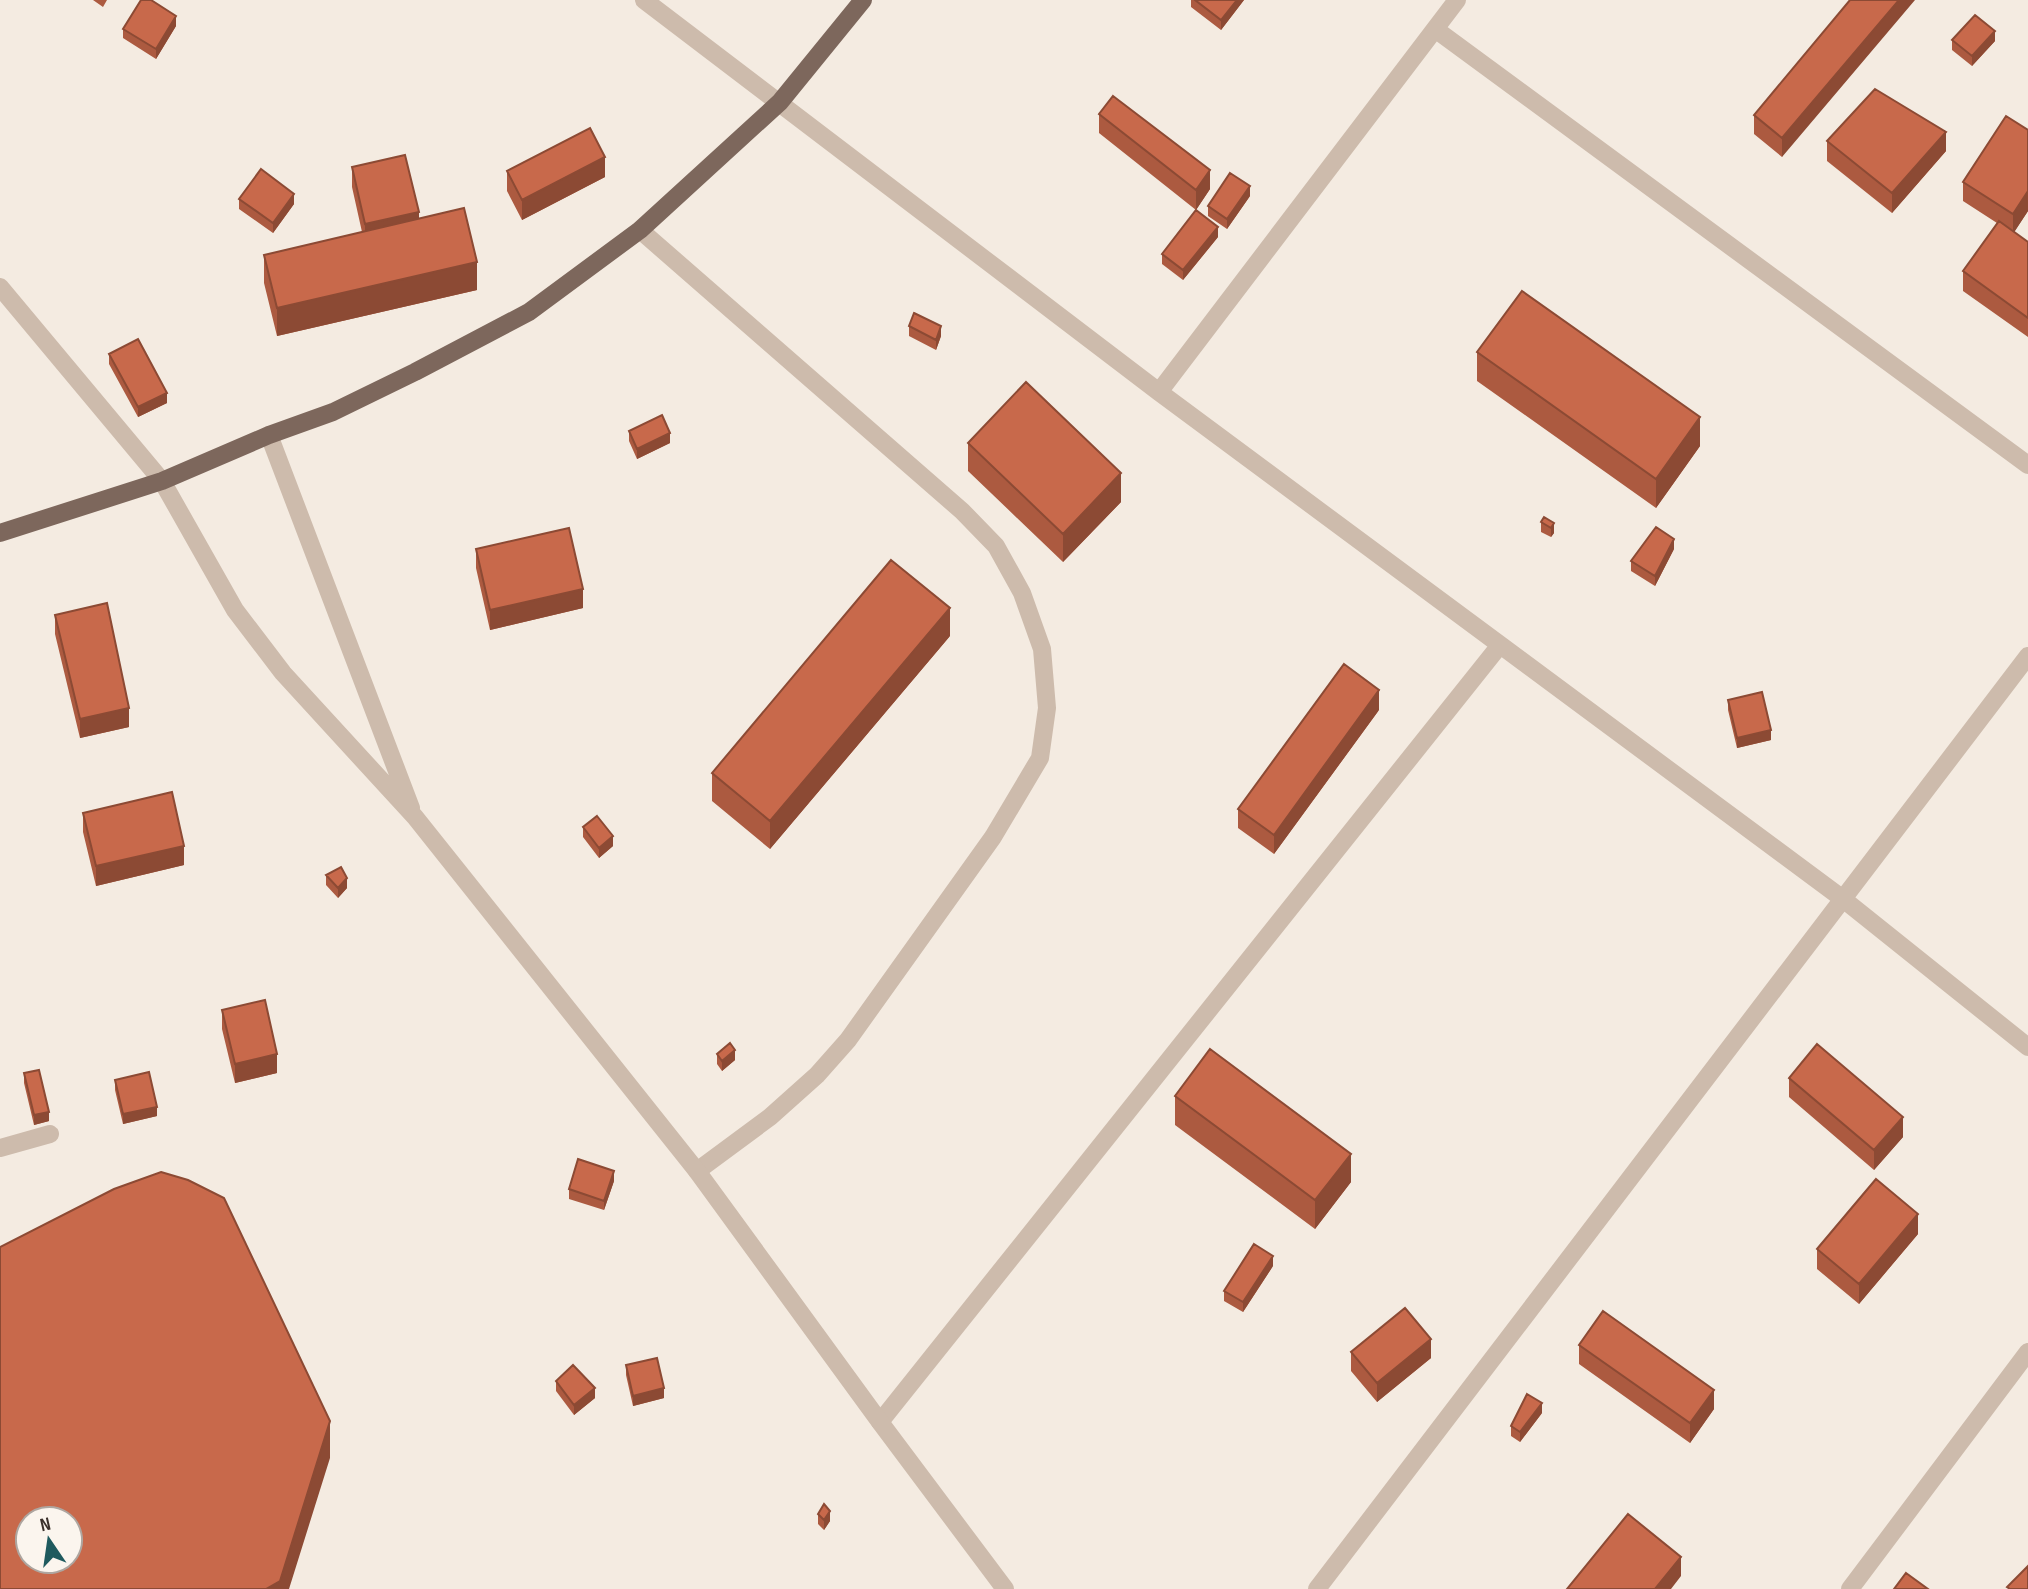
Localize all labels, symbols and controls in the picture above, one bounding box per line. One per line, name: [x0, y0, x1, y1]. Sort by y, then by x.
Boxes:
north arrow: [14, 1505, 84, 1575]
text: N: [38, 1513, 53, 1537]

